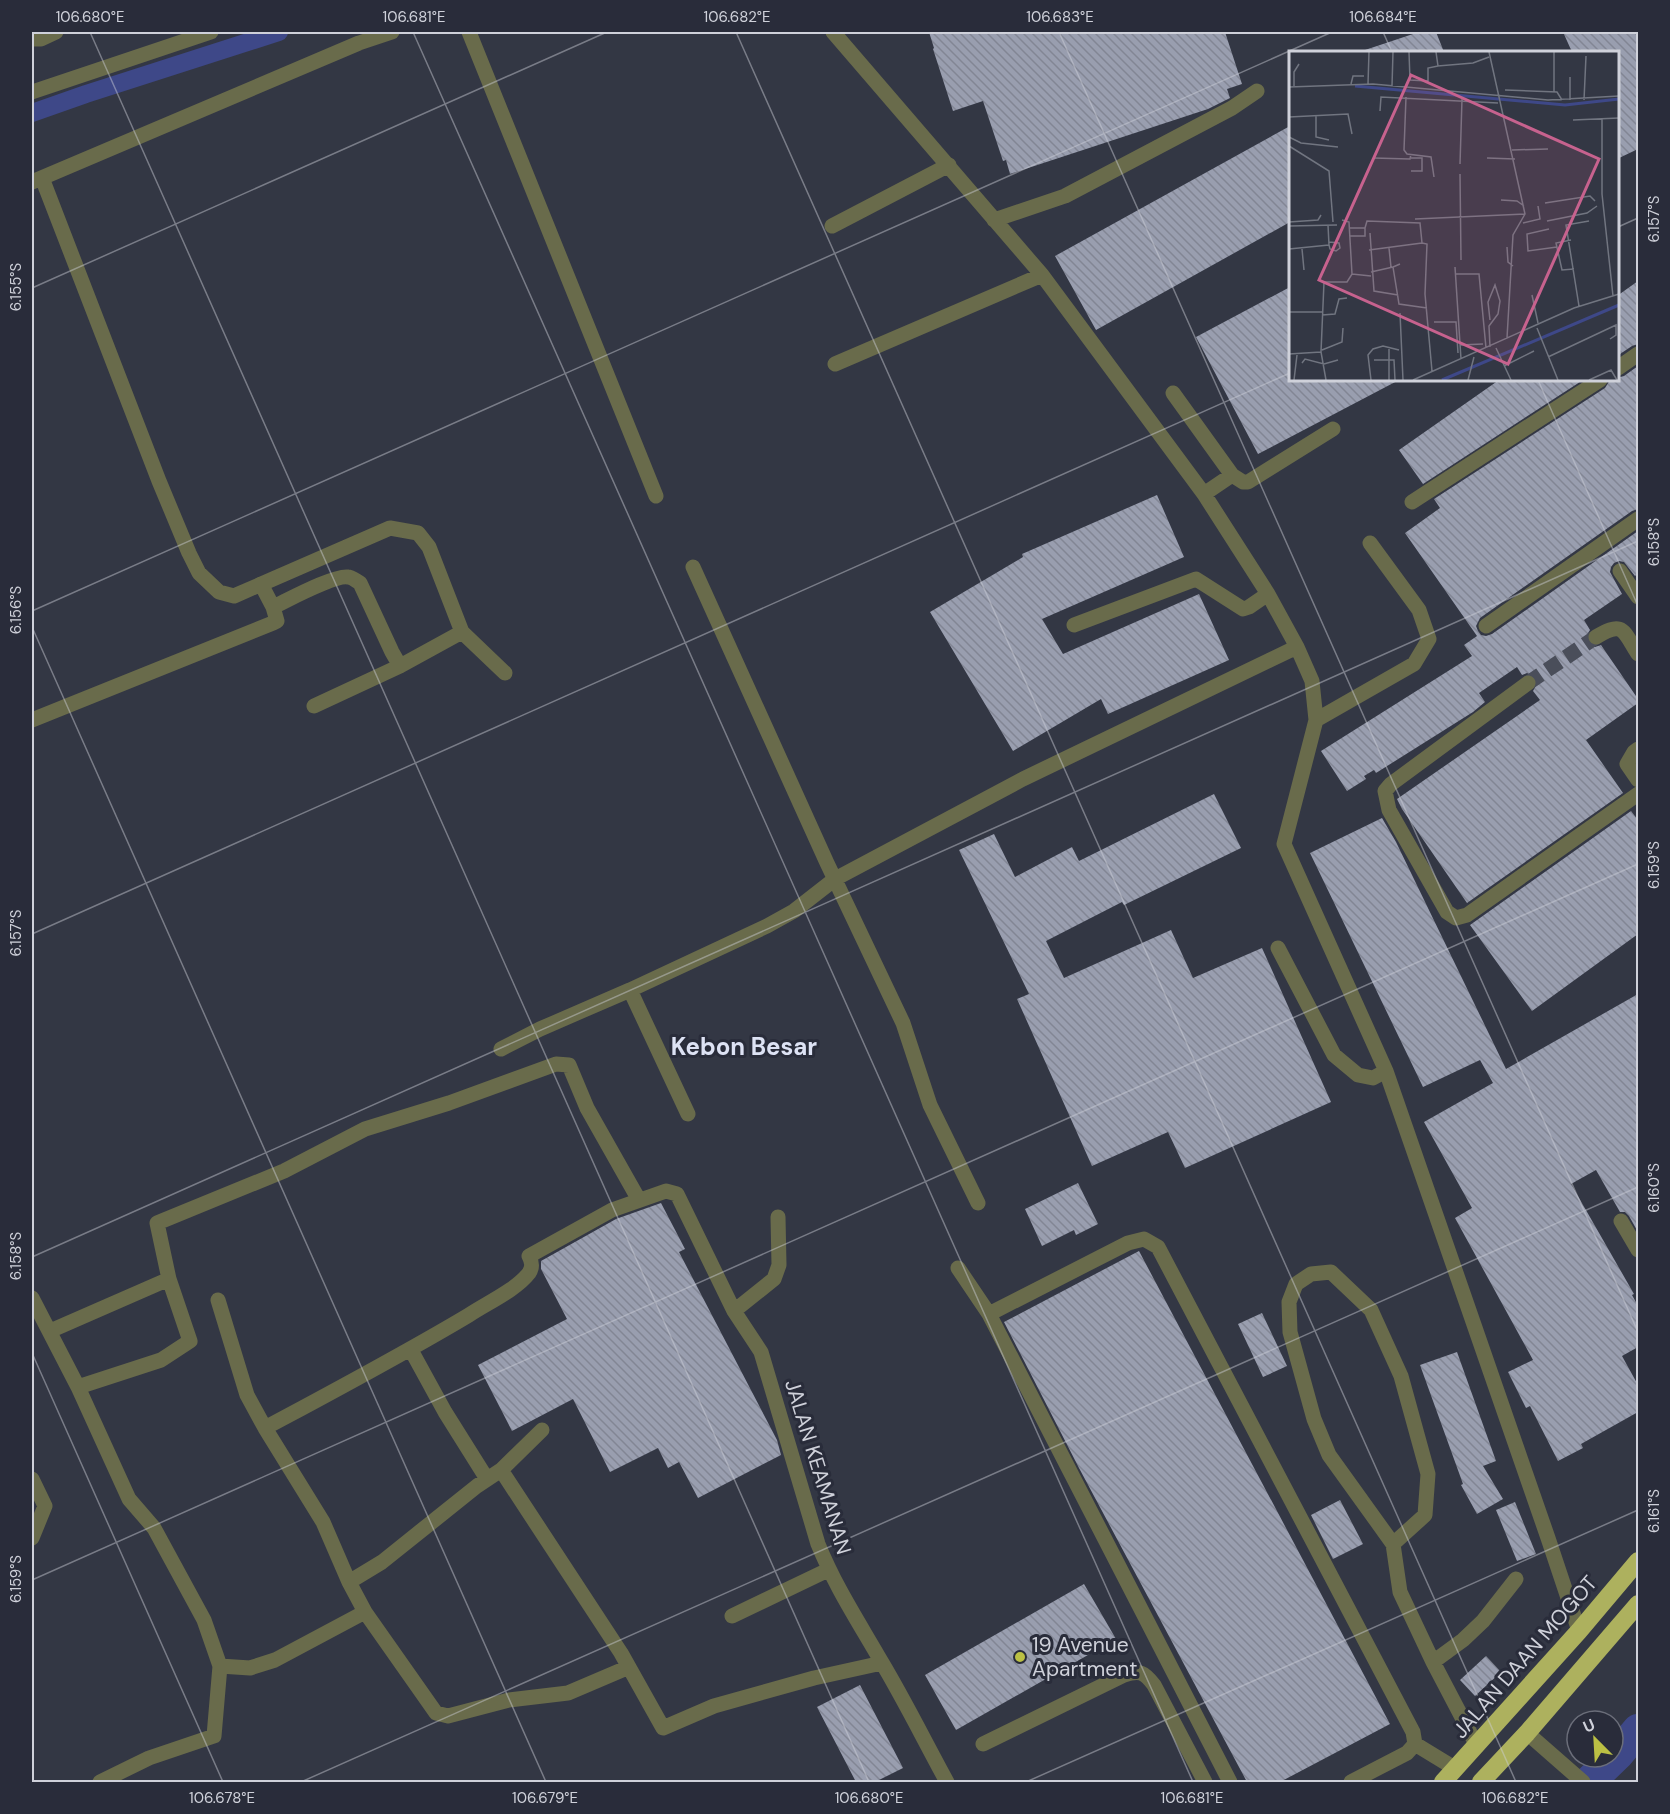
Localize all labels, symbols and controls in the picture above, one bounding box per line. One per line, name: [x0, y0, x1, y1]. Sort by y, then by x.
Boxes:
text: 106.680°E: [56, 7, 124, 27]
text: 106.681°E: [383, 7, 445, 27]
text: 106.682°E: [704, 7, 770, 27]
text: 106.683°E: [1026, 7, 1094, 27]
text: 106.684°E: [1349, 7, 1417, 27]
inset map: [1289, 51, 1619, 381]
text: 6.157°S: [1644, 195, 1664, 242]
text: 6.155°S: [6, 263, 26, 311]
text: 6.158°S: [1644, 518, 1664, 566]
text: 6.156°S: [6, 585, 26, 634]
text: 6.159°S: [1644, 841, 1664, 889]
text: 6.157°S: [6, 909, 26, 956]
district label: Kebon Besar: [671, 1031, 817, 1062]
text: 6.160°S: [1644, 1163, 1664, 1213]
text: 6.158°S: [6, 1232, 26, 1280]
street label: JALAN KEAMANAN: [778, 1376, 858, 1558]
text: 6.161°S: [1644, 1489, 1664, 1533]
text: 6.159°S: [6, 1555, 26, 1603]
street label: JALAN DAAN MOGOT: [1446, 1569, 1604, 1744]
place label: 19 Avenue Apartment: [1032, 1631, 1137, 1683]
marker: 19 Avenue Apartment: [1013, 1650, 1027, 1664]
north arrow: [1565, 1709, 1625, 1769]
text: U: [1580, 1714, 1598, 1738]
text: 106.678°E: [189, 1788, 255, 1808]
text: 106.679°E: [512, 1788, 578, 1808]
text: 106.680°E: [835, 1788, 903, 1808]
text: 106.681°E: [1161, 1788, 1223, 1808]
text: 106.682°E: [1482, 1788, 1548, 1808]

